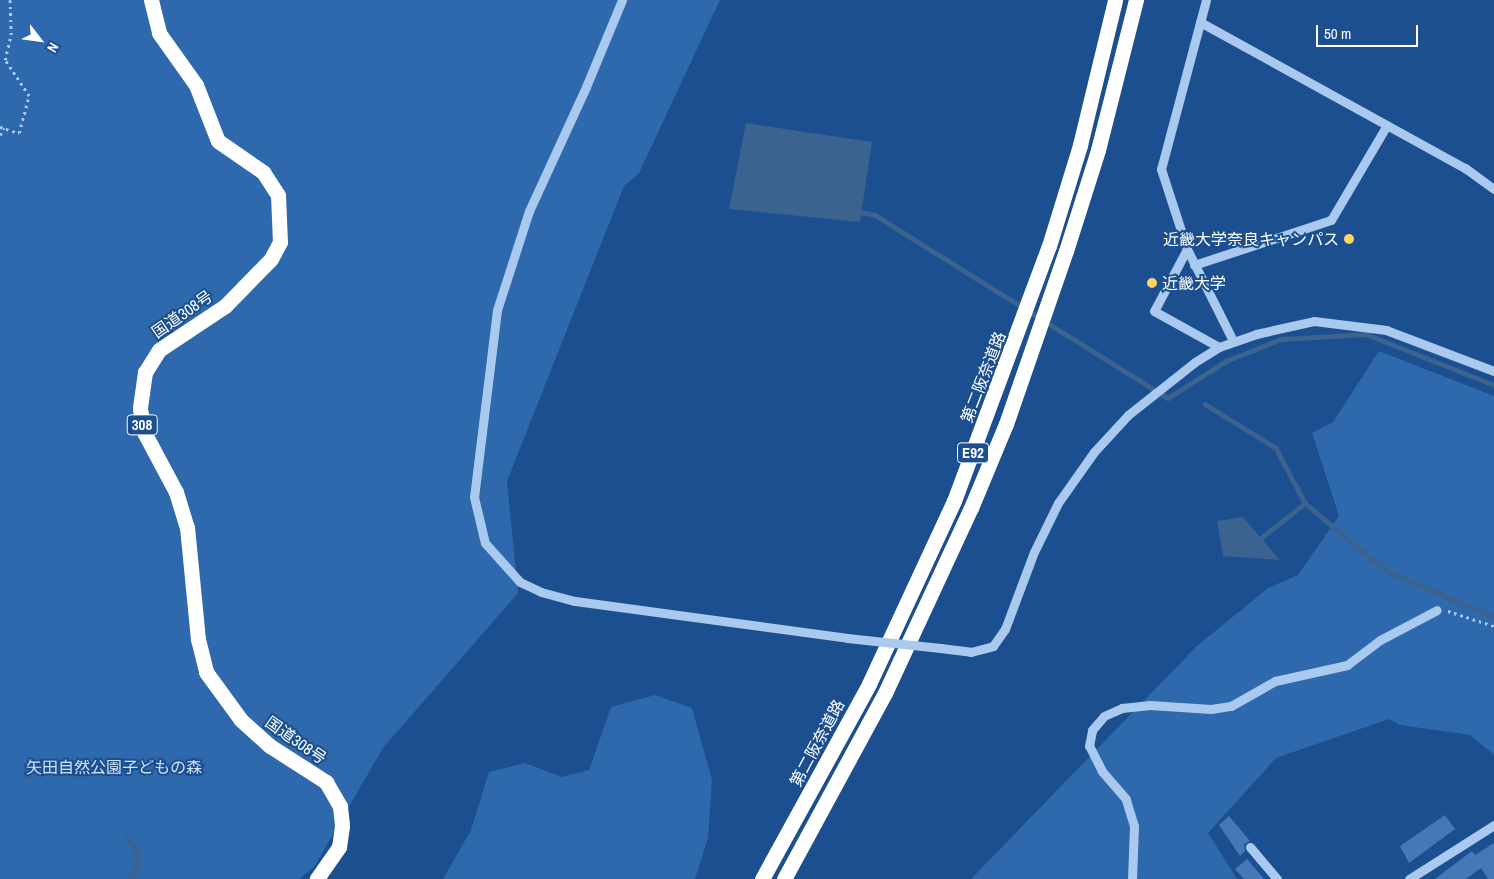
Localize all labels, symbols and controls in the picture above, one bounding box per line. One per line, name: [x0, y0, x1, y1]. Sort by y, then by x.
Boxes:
north arrow: [15, 15, 65, 65]
scale bar: [1319, 15, 1422, 47]
text: 50 m: [1324, 23, 1351, 44]
text: N: [43, 39, 63, 56]
place label: 近畿大学奈良キャンパス: [1163, 229, 1339, 249]
marker: 近畿大学奈良キャンパス: [1343, 233, 1355, 245]
place label: 近畿大学: [1162, 273, 1226, 293]
marker: 近畿大学: [1146, 277, 1158, 289]
street label: 国道308号: [148, 286, 216, 342]
street label: 第二阪奈道路: [957, 329, 1009, 425]
road number: 308: [126, 412, 158, 438]
road number: E92: [957, 440, 989, 466]
street label: 第二阪奈道路: [786, 696, 848, 790]
street label: 国道308号: [262, 712, 330, 768]
park label: 矢田自然公園子どもの森: [26, 757, 202, 777]

